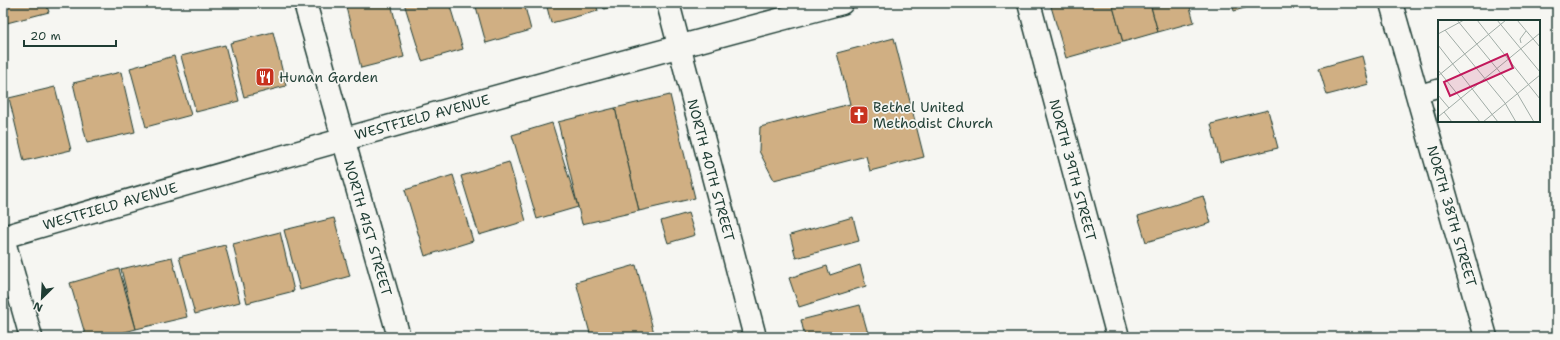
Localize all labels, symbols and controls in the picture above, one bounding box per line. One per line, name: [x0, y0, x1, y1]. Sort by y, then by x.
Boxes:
inset map: [1438, 20, 1540, 122]
scale bar: [24, 22, 116, 48]
text: 20 m: [30, 28, 61, 44]
restaurant icon: Hunan Garden: [254, 66, 276, 88]
place label: Hunan Garden: [279, 68, 378, 86]
street label: WESTFIELD AVENUE: [352, 90, 492, 144]
street label: NORTH 40TH STREET: [683, 97, 739, 243]
street label: NORTH 39TH STREET: [1045, 97, 1101, 243]
place label: Bethel United Methodist Church: [873, 98, 993, 132]
church icon: Bethel United Methodist Church: [848, 104, 870, 126]
street label: NORTH 38TH STREET: [1423, 143, 1481, 289]
street label: NORTH 41ST STREET: [340, 158, 396, 298]
street label: WESTFIELD AVENUE: [41, 178, 180, 234]
north arrow: [22, 278, 62, 318]
text: N: [31, 298, 45, 315]

